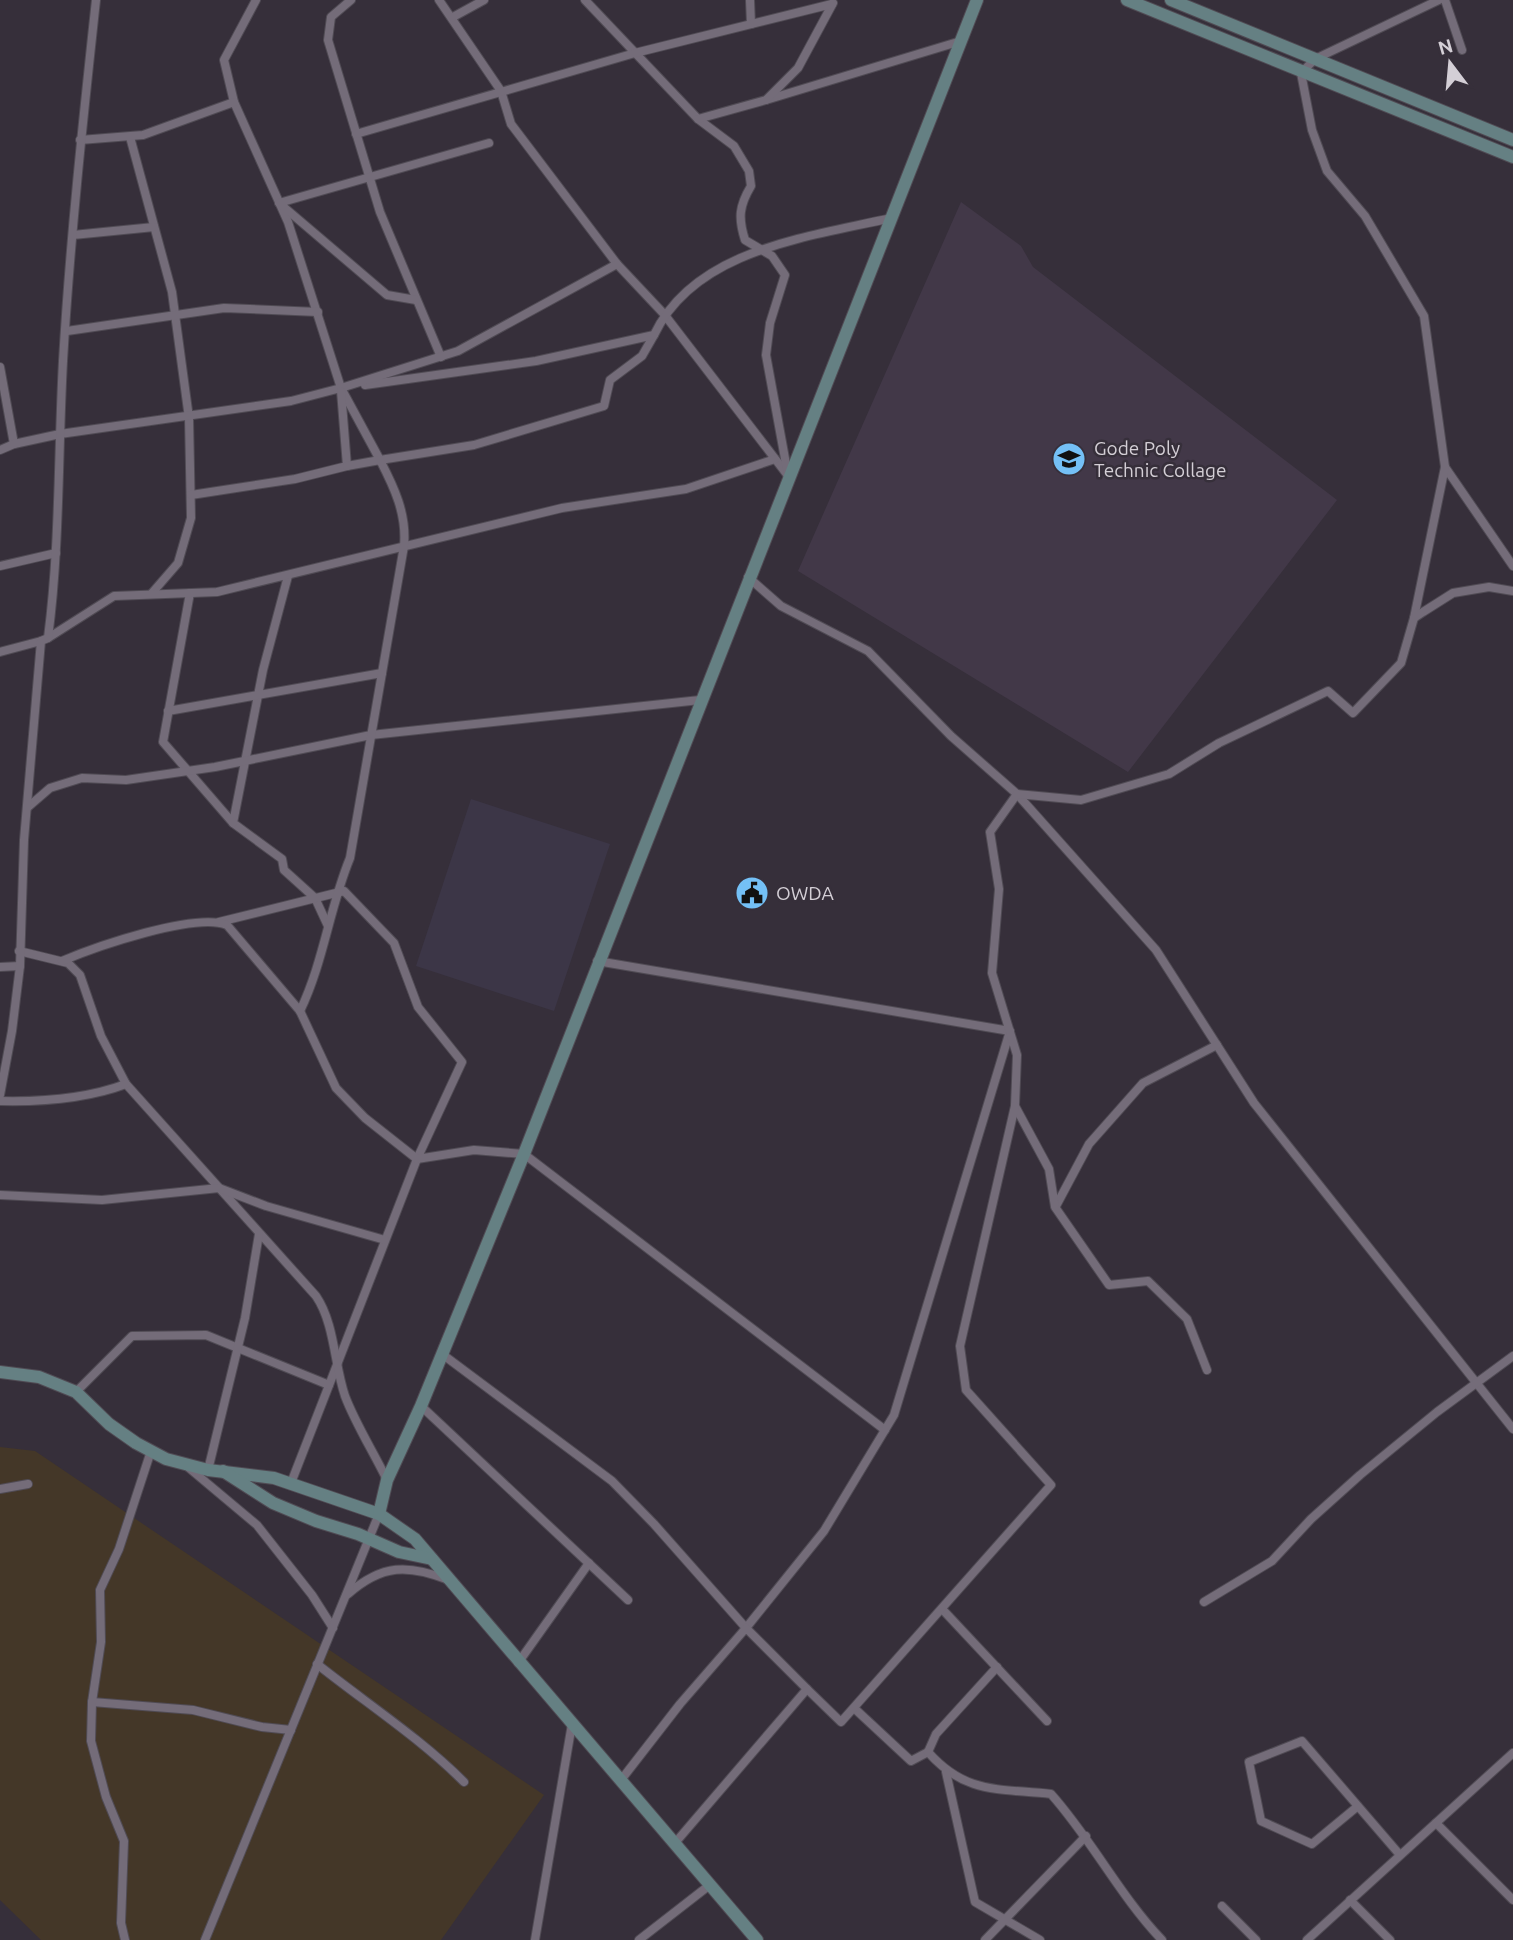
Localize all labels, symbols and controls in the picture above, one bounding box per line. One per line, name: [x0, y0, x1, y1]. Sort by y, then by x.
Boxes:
north arrow: [1415, 28, 1485, 98]
text: N: [1435, 34, 1455, 59]
place label: Gode Poly Technic Collage: [1094, 437, 1226, 481]
school or university icon: Gode Poly Technic Collage: [1050, 440, 1088, 478]
public building icon: OWDA: [733, 874, 771, 912]
place label: OWDA: [776, 882, 835, 904]

